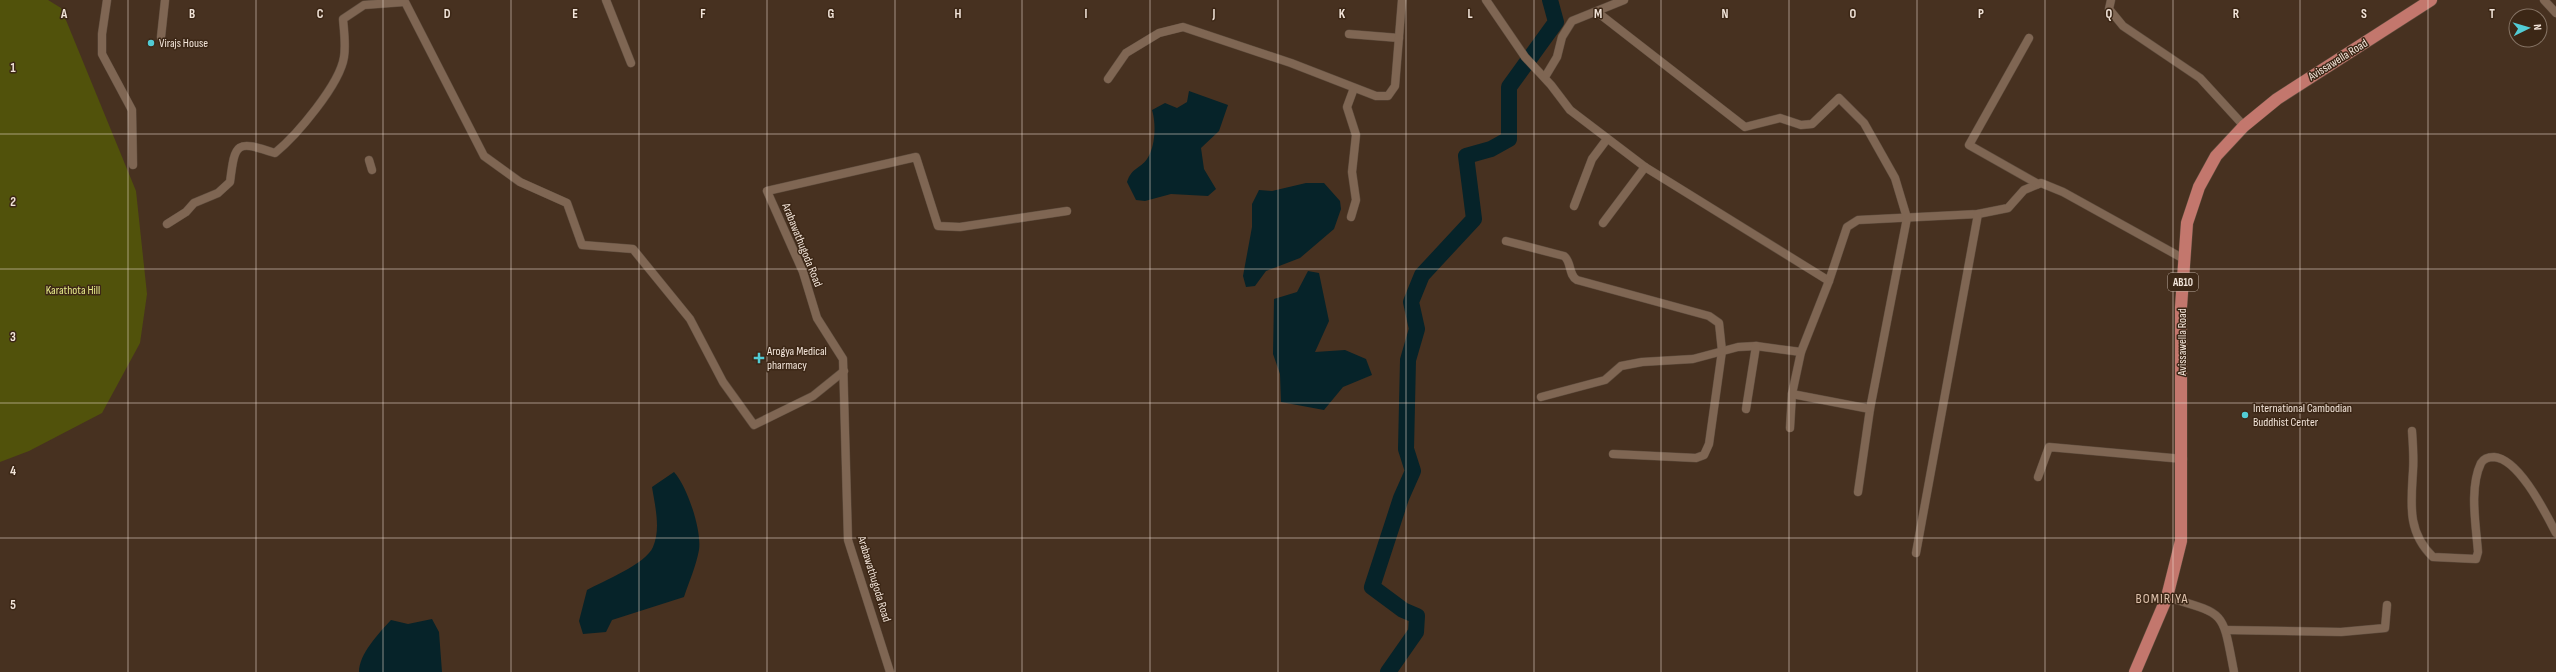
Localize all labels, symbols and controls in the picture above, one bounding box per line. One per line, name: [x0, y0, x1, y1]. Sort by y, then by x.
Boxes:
text: A: [60, 6, 68, 22]
text: B: [189, 6, 195, 22]
text: C: [317, 6, 324, 22]
text: D: [444, 6, 451, 22]
text: E: [572, 6, 578, 22]
text: F: [700, 6, 706, 22]
text: G: [828, 6, 835, 22]
text: H: [955, 6, 962, 22]
text: I: [1085, 6, 1088, 22]
text: J: [1212, 6, 1216, 22]
text: K: [1339, 6, 1346, 22]
text: L: [1467, 6, 1473, 22]
text: M: [1594, 6, 1602, 22]
text: N: [1722, 6, 1729, 22]
text: O: [1850, 6, 1857, 22]
text: P: [1978, 6, 1984, 22]
text: Q: [2106, 6, 2113, 22]
text: R: [2233, 6, 2240, 22]
text: S: [2361, 6, 2367, 22]
text: T: [2489, 6, 2495, 22]
north arrow: [2508, 8, 2548, 48]
text: N: [2531, 24, 2544, 31]
place label: Virajs House: [159, 36, 208, 51]
street label: Avissawella Road: [2305, 36, 2371, 85]
marker: Virajs House: [146, 38, 156, 48]
text: 1: [10, 60, 16, 76]
text: 2: [10, 194, 16, 210]
street label: Arabawathugoda Road: [778, 200, 826, 289]
road number: AB10: [2168, 273, 2198, 291]
park label: Karathota Hill: [46, 283, 100, 298]
street label: Avissawella Road: [2175, 308, 2190, 377]
text: 3: [10, 329, 16, 345]
place label: Arogya Medical pharmacy: [766, 344, 827, 373]
marker: Arogya Medical pharmacy: [754, 353, 764, 363]
place label: International Cambodian Buddhist Center: [2253, 401, 2352, 430]
marker: International Cambodian Buddhist Center: [2240, 410, 2250, 420]
text: 4: [10, 463, 16, 479]
street label: Arabawathugoda Road: [854, 533, 894, 624]
district label: BOMIRIYA: [2136, 590, 2188, 607]
text: 5: [10, 597, 16, 613]

